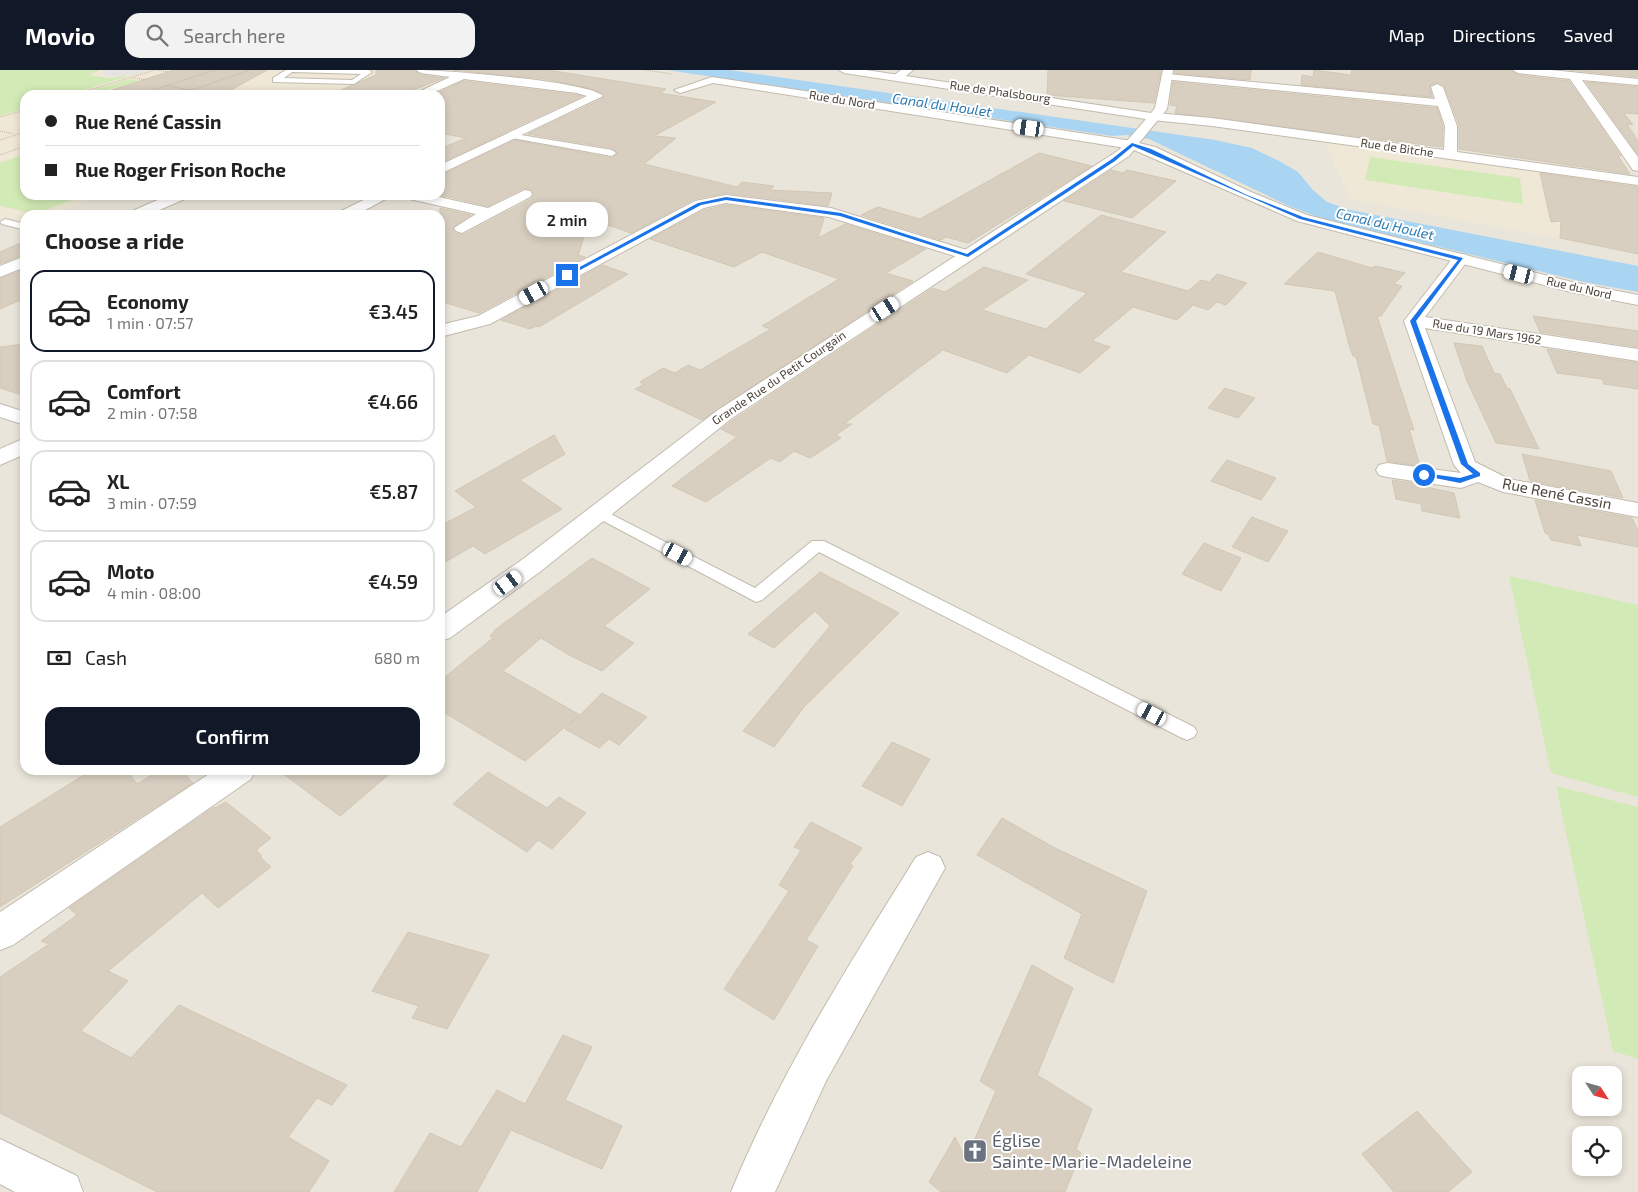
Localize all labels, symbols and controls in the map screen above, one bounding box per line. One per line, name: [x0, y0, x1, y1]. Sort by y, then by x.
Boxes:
search box: [125, 13, 475, 58]
text: Movio: [25, 21, 95, 50]
icon: search: [143, 21, 171, 49]
text: Search here: [183, 24, 285, 47]
text: Map: [1388, 24, 1425, 46]
text: Directions: [1453, 24, 1536, 46]
text: Saved: [1564, 24, 1613, 46]
street label: Rue de Phalsbourg: [949, 77, 1052, 105]
street label: Rue du Nord: [808, 87, 876, 111]
water label: Canal du Houlet: [891, 89, 993, 120]
text: Rue René Cassin: [75, 110, 221, 133]
car: [1013, 118, 1044, 138]
street label: Rue de Bitche: [1360, 135, 1435, 159]
text: Rue Roger Frison Roche: [75, 158, 286, 181]
callout: 2 min: [526, 202, 608, 238]
water label: Canal du Houlet: [1334, 204, 1436, 243]
text: 2 min: [547, 210, 587, 229]
text: Choose a ride: [45, 227, 184, 253]
car: [1502, 263, 1535, 285]
route end: [556, 264, 578, 286]
street label: Rue du Nord: [1545, 273, 1613, 301]
car: [517, 279, 550, 307]
icon: car: [47, 289, 92, 334]
text: Economy: [107, 290, 189, 313]
car: [868, 295, 901, 323]
text: €3.45: [368, 300, 418, 323]
text: 1 min · 07:57: [107, 313, 194, 332]
street label: Rue du 19 Mars 1962: [1432, 315, 1543, 347]
street label: Grande Rue du Petit Courgain: [709, 327, 848, 427]
icon: car: [47, 379, 92, 424]
text: Comfort: [107, 380, 181, 403]
text: €4.66: [367, 390, 418, 413]
text: 2 min · 07:58: [107, 403, 198, 422]
route start: [1413, 464, 1435, 486]
icon: car: [47, 469, 92, 514]
text: XL: [107, 470, 129, 493]
street label: Rue René Cassin: [1501, 474, 1613, 512]
text: €5.87: [369, 480, 418, 503]
text: 3 min · 07:59: [107, 493, 197, 512]
car: [661, 540, 694, 568]
icon: car: [47, 559, 92, 604]
text: Moto: [107, 560, 155, 583]
car: [491, 568, 524, 598]
text: €4.59: [368, 570, 418, 593]
text: 4 min · 08:00: [107, 583, 201, 602]
icon: cash: [45, 644, 73, 672]
text: Cash: [85, 646, 127, 669]
text: 680 m: [374, 648, 420, 667]
car: [1135, 701, 1168, 727]
button: Confirm: [45, 707, 420, 765]
north arrow: [1572, 1066, 1622, 1116]
map controls: [1572, 1066, 1622, 1176]
button: locate: [1572, 1126, 1622, 1176]
place label: Église Sainte-Marie-Madeleine: [992, 1129, 1192, 1172]
church icon: Église Sainte-Marie-Madeleine: [962, 1138, 988, 1164]

